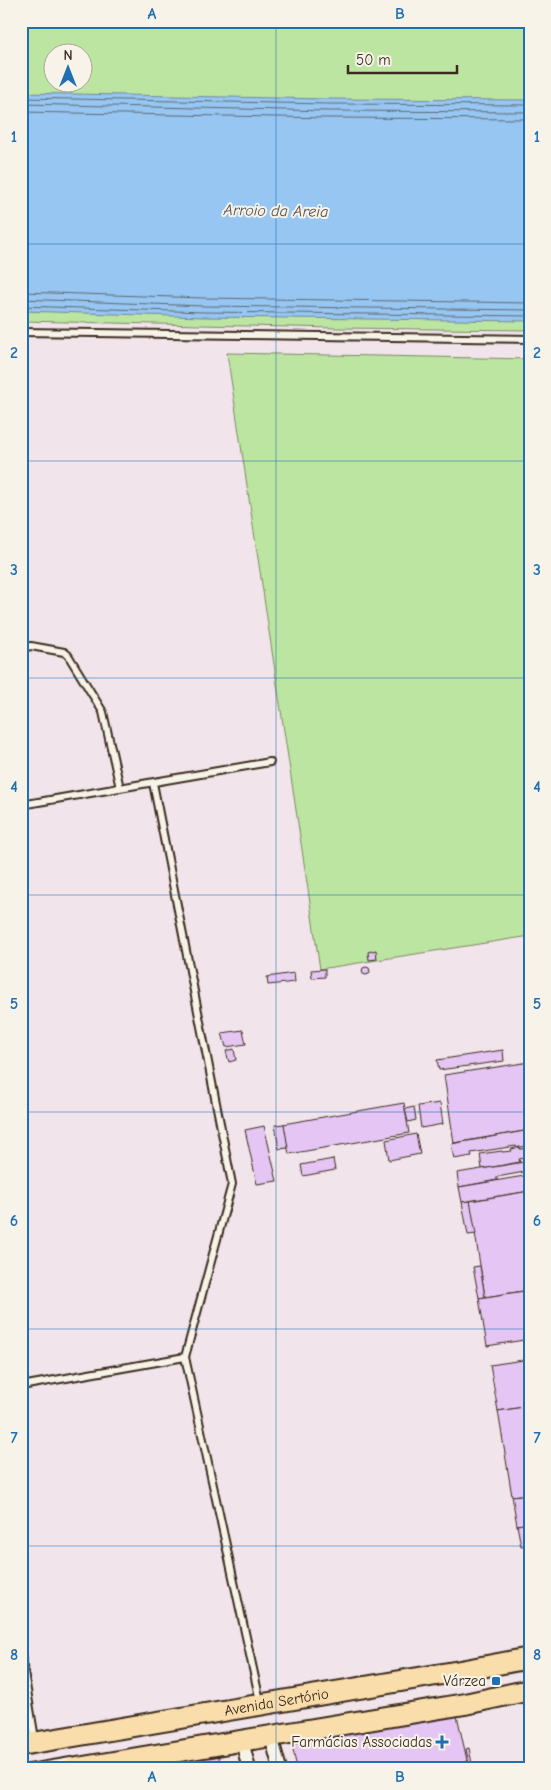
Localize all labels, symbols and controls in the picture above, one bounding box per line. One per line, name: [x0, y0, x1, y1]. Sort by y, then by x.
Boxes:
text: A: [148, 5, 157, 23]
text: B: [395, 5, 405, 23]
north arrow: [42, 42, 92, 92]
scale bar: [348, 42, 457, 74]
text: N: [63, 47, 73, 64]
text: 50 m: [356, 51, 391, 69]
text: 1: [11, 128, 17, 146]
text: 1: [534, 128, 540, 146]
water label: Arroio da Areia: [223, 201, 328, 221]
text: 2: [10, 344, 18, 362]
text: 2: [533, 344, 541, 362]
text: 3: [10, 561, 18, 579]
text: 3: [533, 561, 541, 579]
text: 4: [10, 778, 18, 796]
text: 4: [533, 778, 541, 796]
text: 5: [10, 995, 18, 1013]
text: 5: [533, 995, 541, 1013]
text: 6: [10, 1212, 18, 1230]
text: 6: [533, 1212, 541, 1230]
text: 7: [10, 1429, 18, 1447]
text: 7: [533, 1429, 541, 1447]
text: 8: [10, 1646, 18, 1664]
text: 8: [533, 1646, 541, 1664]
place label: Várzea: [443, 1672, 486, 1690]
marker: Várzea: [490, 1675, 502, 1687]
street label: Avenida Sertório: [223, 1684, 330, 1720]
place label: Farmácias Associadas: [291, 1733, 432, 1751]
marker: Farmácias Associadas: [436, 1736, 448, 1748]
text: A: [148, 1768, 157, 1786]
text: B: [395, 1768, 405, 1786]

